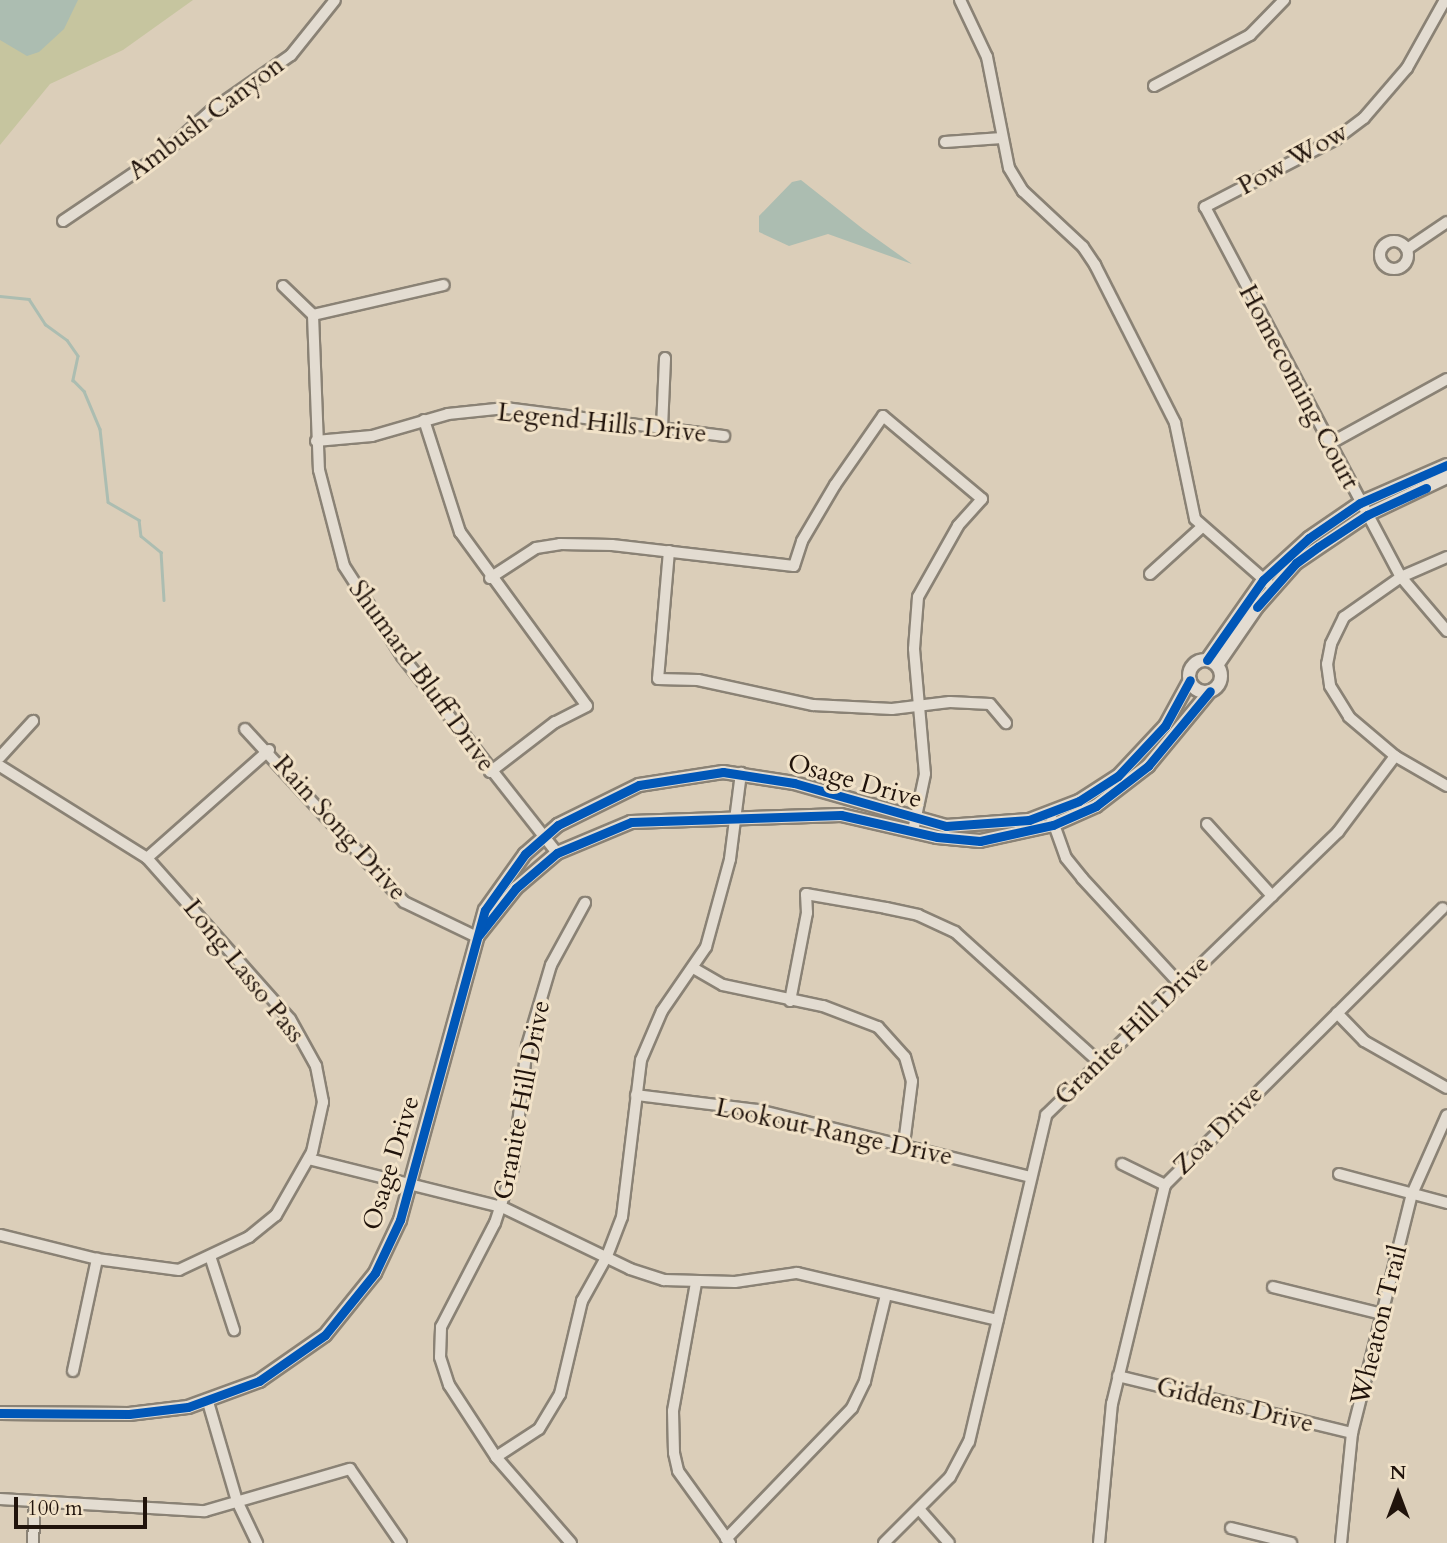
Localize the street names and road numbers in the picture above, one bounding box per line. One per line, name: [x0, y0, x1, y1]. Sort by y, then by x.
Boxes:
street label: Ambush Canyon: [122, 49, 290, 187]
street label: Pow Wow: [1233, 116, 1353, 202]
street label: Homecoming Court: [1232, 279, 1366, 495]
street label: Legend Hills Drive: [496, 396, 708, 450]
street label: Shumard Bluff Drive: [342, 574, 502, 778]
street label: Osage Drive: [784, 747, 926, 815]
street label: Rain Song Drive: [267, 749, 413, 907]
street label: Long Lasso Pass: [177, 893, 311, 1049]
street label: Granite Hill Drive: [1048, 948, 1216, 1112]
street label: Granite Hill Drive: [487, 998, 557, 1202]
street label: Zoa Drive: [1167, 1079, 1269, 1181]
street label: Osage Drive: [356, 1092, 426, 1234]
street label: Lookout Range Drive: [713, 1092, 955, 1172]
street label: Wheaton Trail: [1344, 1242, 1414, 1408]
street label: Giddens Drive: [1153, 1370, 1317, 1440]

